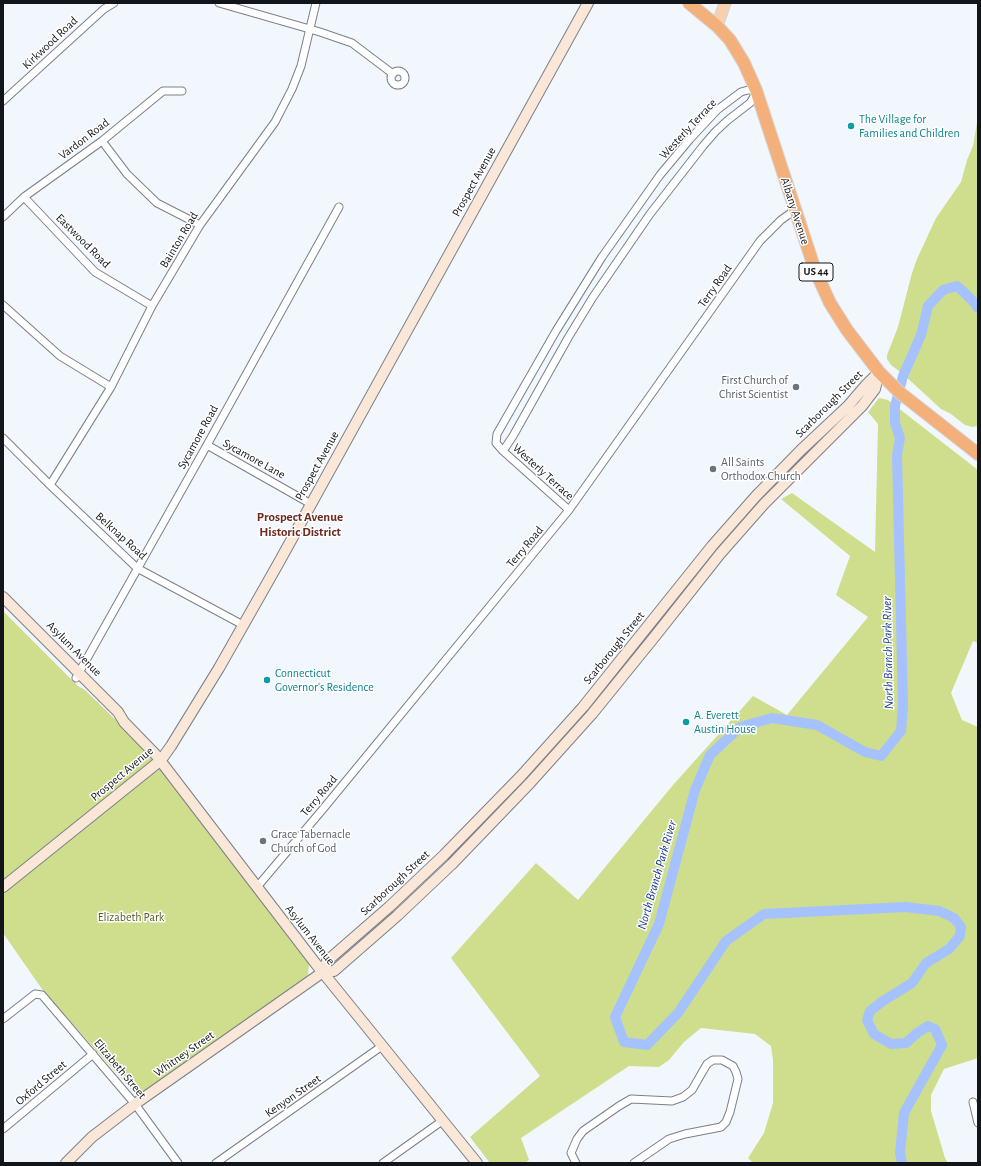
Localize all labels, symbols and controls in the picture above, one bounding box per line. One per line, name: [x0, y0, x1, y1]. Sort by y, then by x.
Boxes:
street label: Kirkwood Road: [19, 14, 81, 72]
street label: Westerly Terrace: [656, 96, 720, 162]
place label: The Village for Families and Children: [859, 112, 960, 140]
street label: Vardon Road: [56, 115, 112, 163]
marker: The Village for Families and Children: [846, 121, 856, 131]
street label: Prospect Avenue: [449, 145, 499, 219]
street label: Albany Avenue: [777, 176, 813, 246]
street label: Bainton Road: [157, 209, 201, 271]
street label: Eastwood Road: [53, 211, 113, 271]
street label: Terry Road: [695, 262, 735, 310]
road number: US 44: [799, 263, 833, 281]
street label: Scarborough Street: [792, 367, 866, 441]
place label: First Church of Christ Scientist: [719, 373, 788, 401]
marker: First Church of Christ Scientist: [791, 382, 801, 392]
street label: Sycamore Road: [175, 402, 221, 472]
street label: Prospect Avenue: [292, 429, 342, 503]
street label: Sycamore Lane: [220, 436, 288, 482]
street label: Westerly Terrace: [509, 441, 577, 503]
place label: All Saints Orthodox Church: [721, 455, 801, 483]
marker: All Saints Orthodox Church: [708, 464, 718, 474]
street label: Belknap Road: [92, 509, 150, 563]
district label: Prospect Avenue Historic District: [257, 509, 343, 540]
street label: Terry Road: [504, 523, 546, 571]
water label: North Branch Park River: [879, 596, 897, 710]
street label: Scarborough Street: [580, 609, 648, 687]
street label: Asylum Avenue: [43, 618, 105, 680]
place label: Connecticut Governor's Residence: [275, 666, 374, 694]
marker: Connecticut Governor's Residence: [262, 675, 272, 685]
place label: A. Everett Austin House: [694, 708, 756, 736]
marker: A. Everett Austin House: [681, 717, 691, 727]
street label: Prospect Avenue: [88, 744, 156, 804]
street label: Terry Road: [298, 772, 340, 820]
water label: North Branch Park River: [634, 819, 680, 931]
place label: Grace Tabernacle Church of God: [271, 827, 350, 855]
marker: Grace Tabernacle Church of God: [258, 836, 268, 846]
street label: Scarborough Street: [357, 847, 433, 919]
street label: Asylum Avenue: [282, 902, 338, 968]
park label: Elizabeth Park: [98, 910, 164, 924]
street label: Whitney Street: [151, 1028, 217, 1080]
street label: Elizabeth Street: [91, 1036, 149, 1102]
street label: Oxford Street: [12, 1057, 70, 1109]
street label: Kenyon Street: [262, 1071, 324, 1121]

